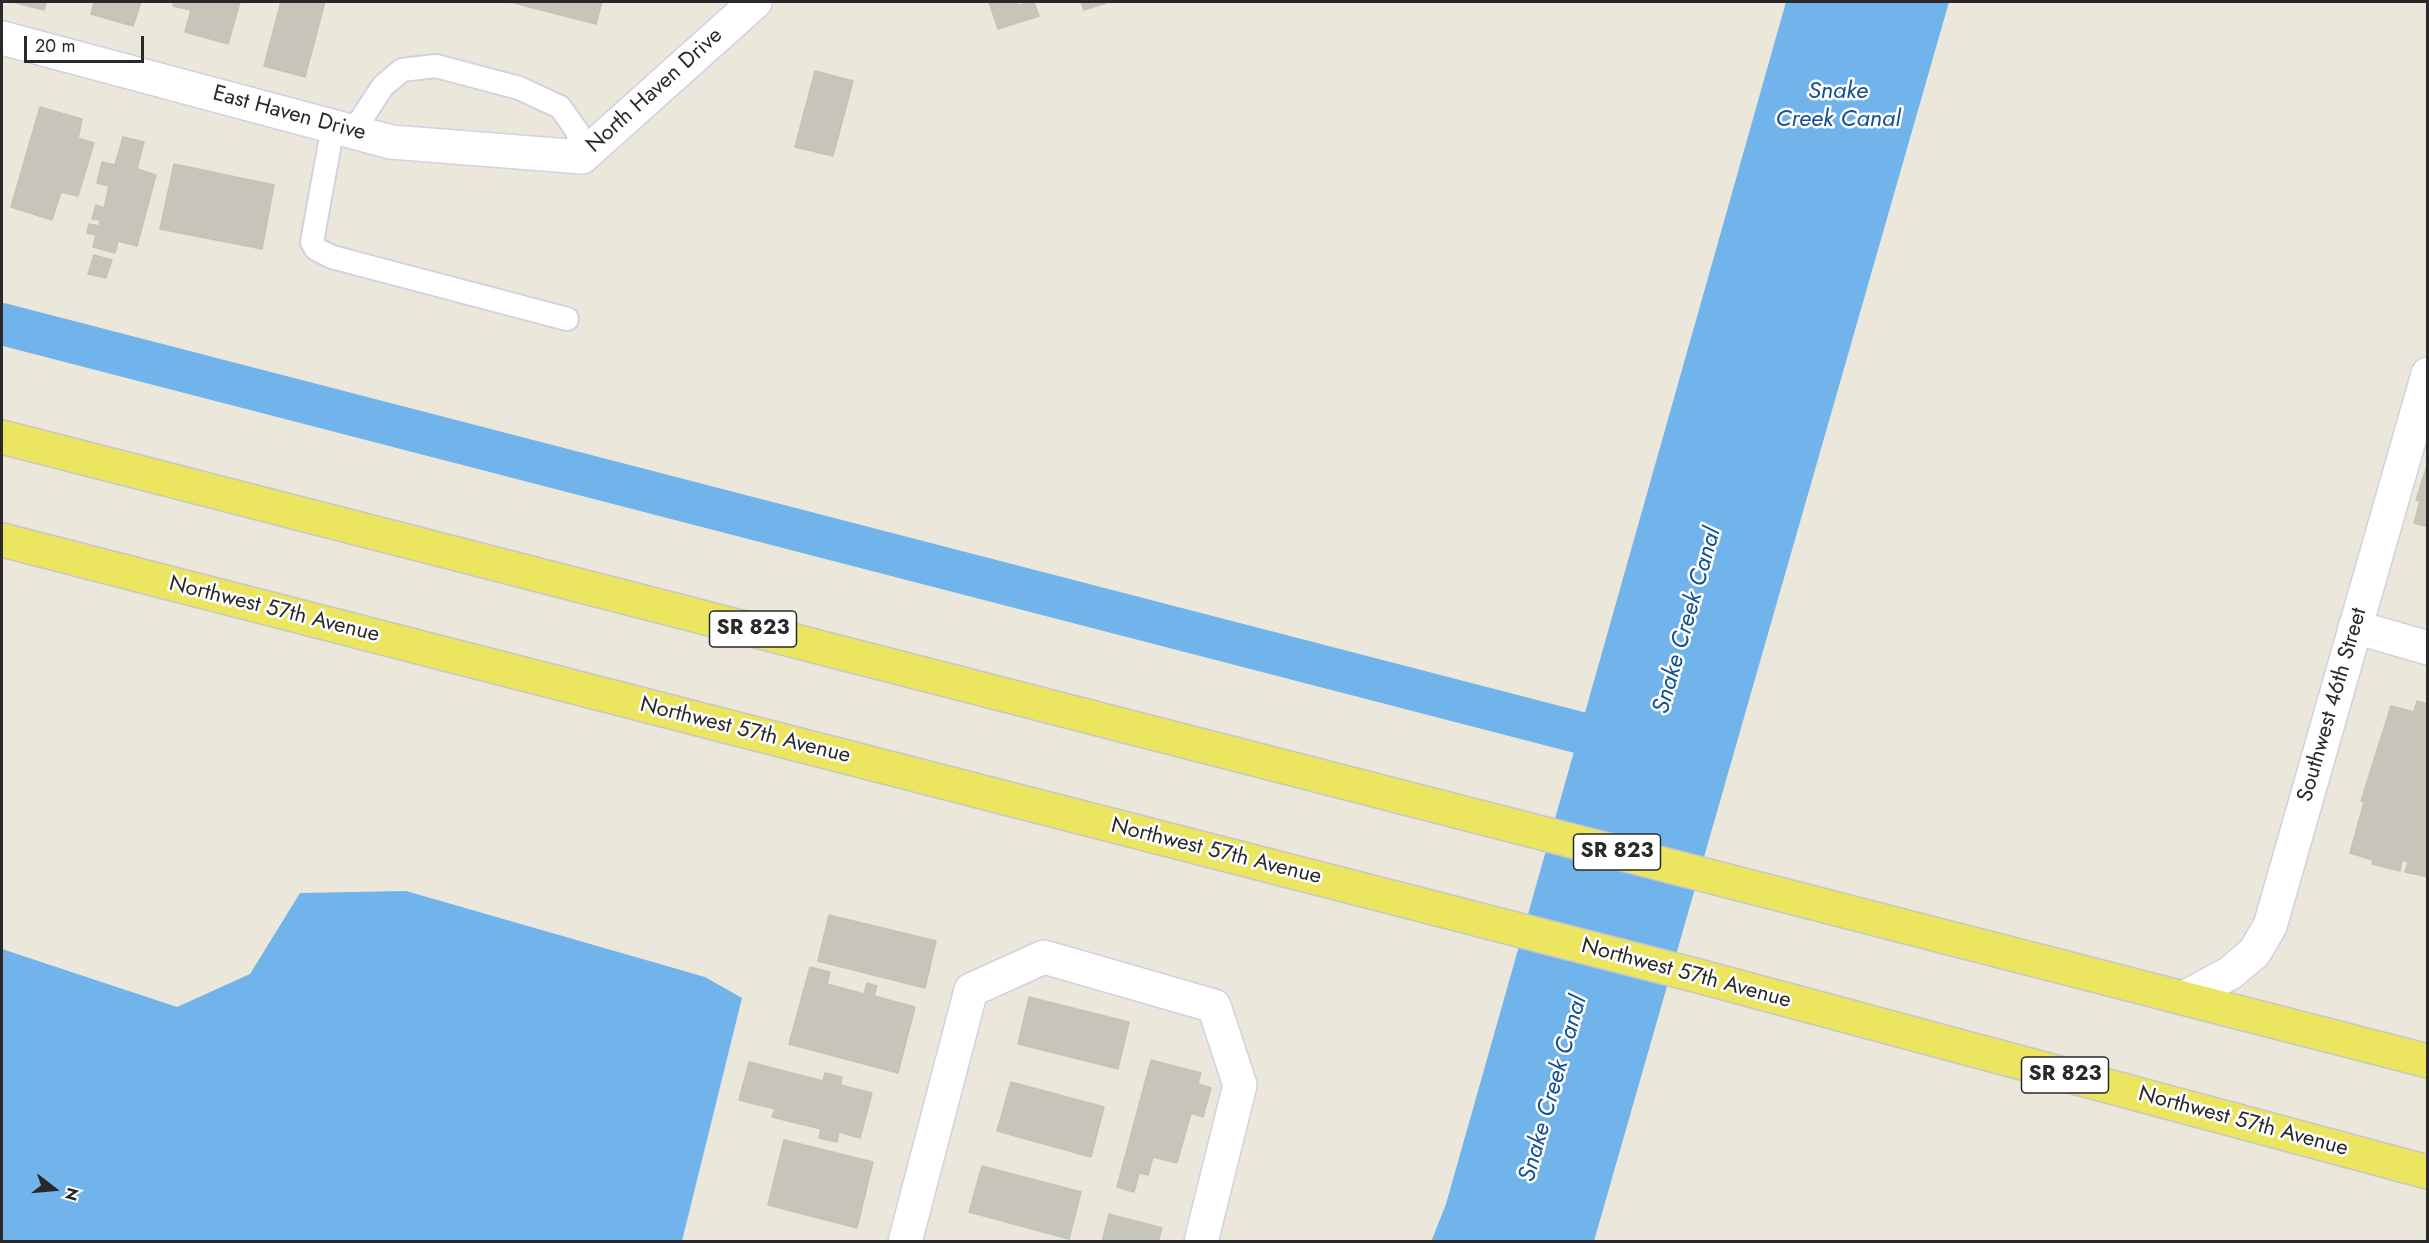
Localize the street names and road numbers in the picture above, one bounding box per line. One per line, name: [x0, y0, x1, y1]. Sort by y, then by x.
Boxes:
street label: North Haven Drive: [582, 23, 728, 159]
street label: East Haven Drive: [210, 81, 368, 147]
street label: Northwest 57th Avenue: [166, 571, 382, 649]
street label: Southwest 46th Street: [2293, 605, 2373, 805]
road number: SR 823: [710, 611, 796, 647]
street label: Northwest 57th Avenue: [637, 692, 853, 770]
street label: Northwest 57th Avenue: [1108, 813, 1324, 891]
road number: SR 823: [1574, 834, 1660, 870]
street label: Northwest 57th Avenue: [1578, 933, 1794, 1015]
road number: SR 823: [2022, 1057, 2108, 1093]
street label: Northwest 57th Avenue: [2135, 1081, 2351, 1163]

